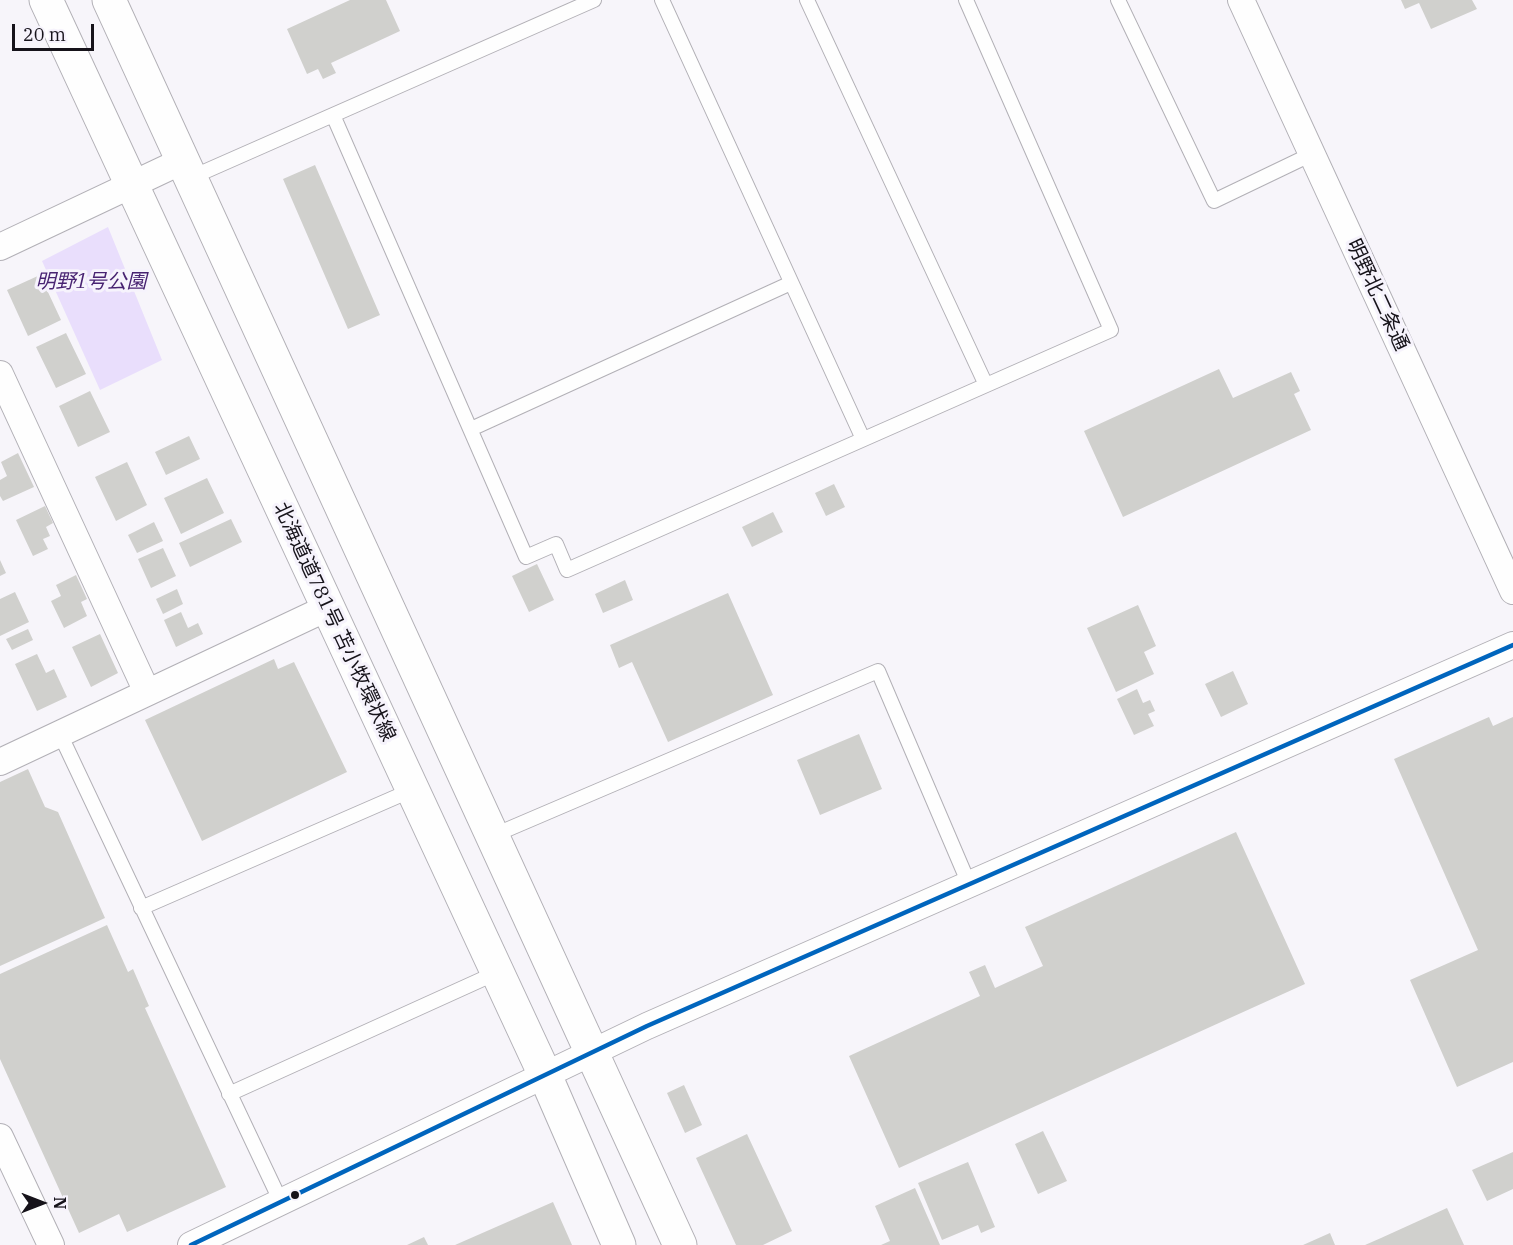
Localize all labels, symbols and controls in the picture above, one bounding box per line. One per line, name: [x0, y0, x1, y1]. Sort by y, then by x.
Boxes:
scale bar: [15, 12, 98, 50]
text: 20 m: [23, 23, 66, 46]
street label: 明野北二条通: [1341, 236, 1413, 354]
park label: 明野1号公園: [36, 270, 146, 294]
street label: 北海道道781号 苫小牧環状線: [268, 499, 400, 745]
north arrow: [12, 1173, 72, 1233]
unlabelled marker: [289, 1189, 301, 1201]
text: N: [50, 1197, 70, 1209]

